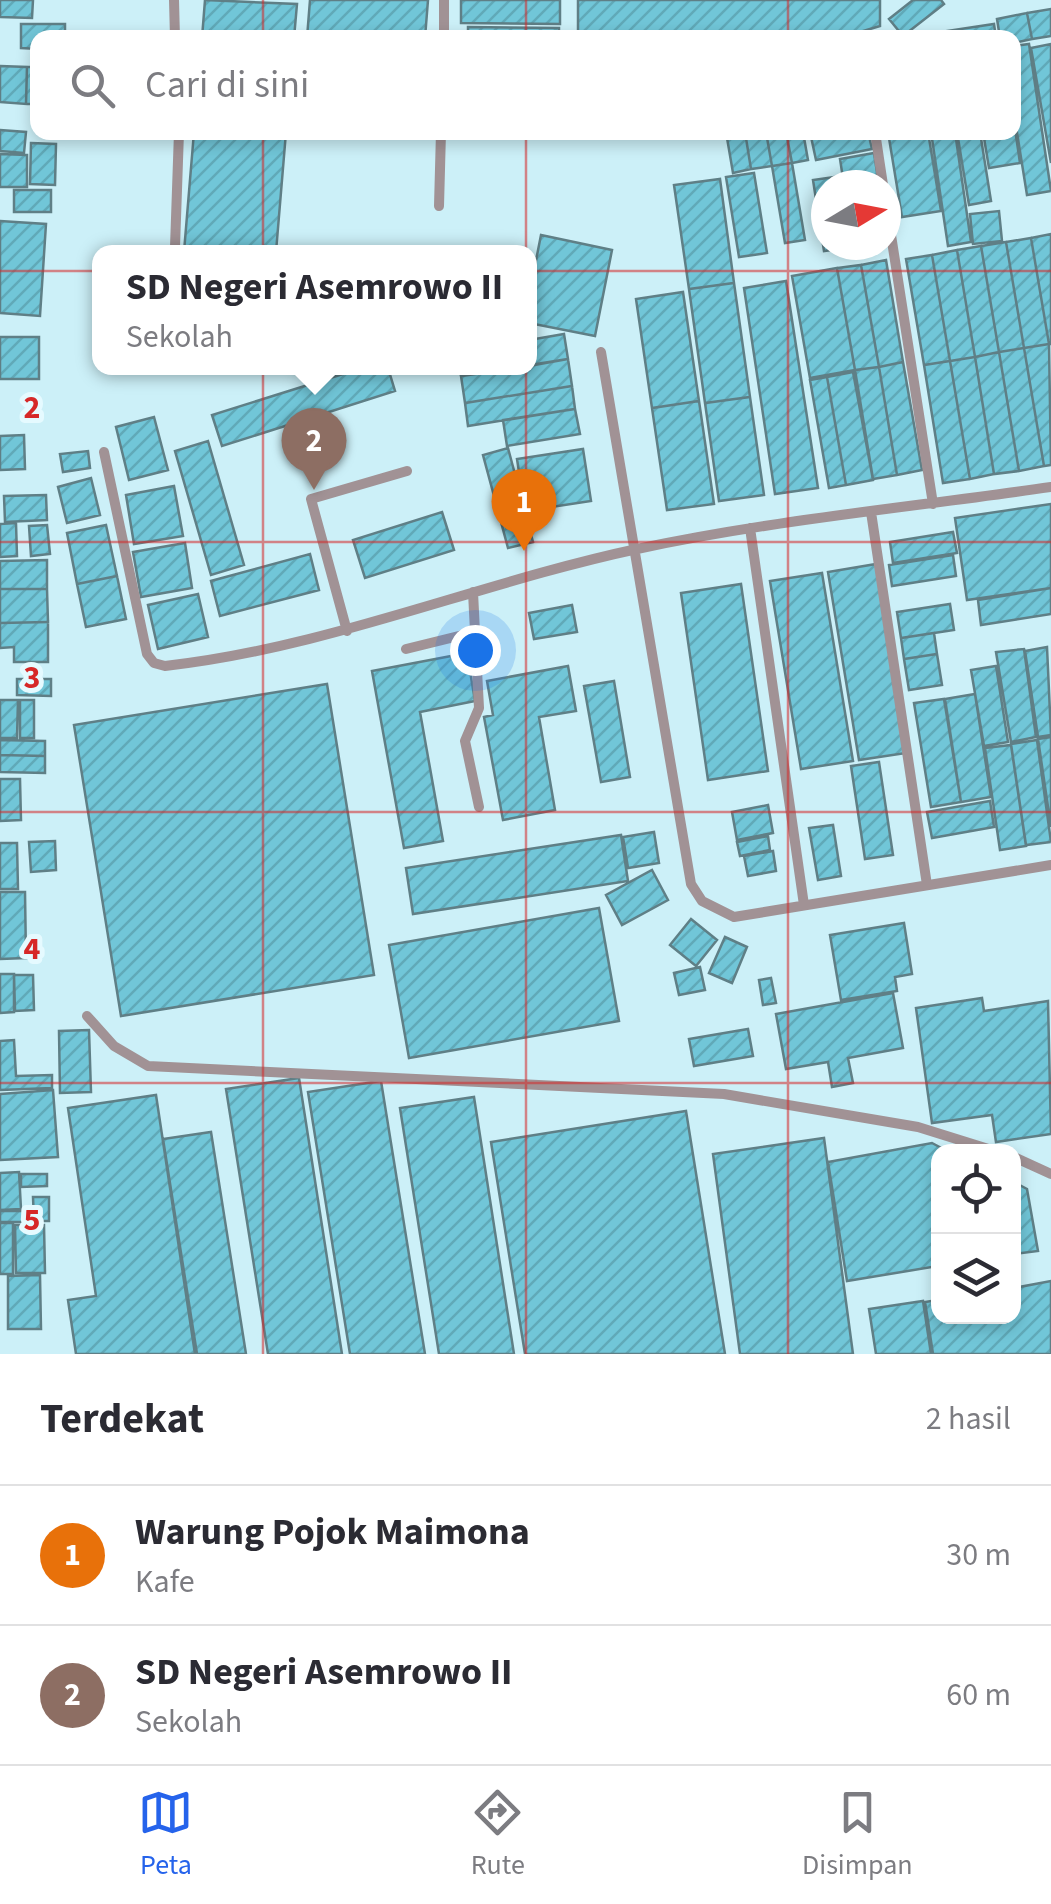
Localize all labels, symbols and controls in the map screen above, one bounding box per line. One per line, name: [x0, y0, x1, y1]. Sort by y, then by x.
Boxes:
search box: [30, 30, 1021, 140]
icon: search: [65, 58, 120, 113]
text: Cari di sini: [145, 58, 309, 112]
north arrow: [811, 170, 901, 260]
popup: [92, 245, 537, 375]
text: SD Negeri Asemrowo II: [126, 260, 503, 314]
text: Sekolah: [126, 314, 233, 360]
text: 2: [24, 385, 40, 431]
pin: 2: [282, 408, 346, 490]
pin: 1: [492, 468, 556, 551]
your location: [450, 625, 501, 676]
text: 3: [24, 655, 40, 701]
text: 4: [24, 926, 41, 972]
map controls: [931, 1144, 1021, 1324]
button: locate: [931, 1144, 1021, 1234]
text: 5: [24, 1197, 40, 1243]
button: layers: [931, 1234, 1021, 1324]
text: Terdekat: [40, 1389, 204, 1449]
text: 2 hasil: [926, 1396, 1011, 1442]
text: Warung Pojok Maimona: [135, 1505, 530, 1559]
text: 1: [64, 1532, 81, 1578]
text: 30 m: [946, 1532, 1011, 1578]
text: Kafe: [135, 1559, 195, 1605]
text: SD Negeri Asemrowo II: [135, 1645, 513, 1699]
text: 2: [64, 1672, 81, 1718]
text: 60 m: [946, 1672, 1011, 1718]
text: Sekolah: [135, 1699, 242, 1745]
tab: Peta: [138, 1785, 193, 1885]
tab: Rute: [470, 1785, 525, 1885]
tab: Disimpan: [802, 1785, 913, 1885]

